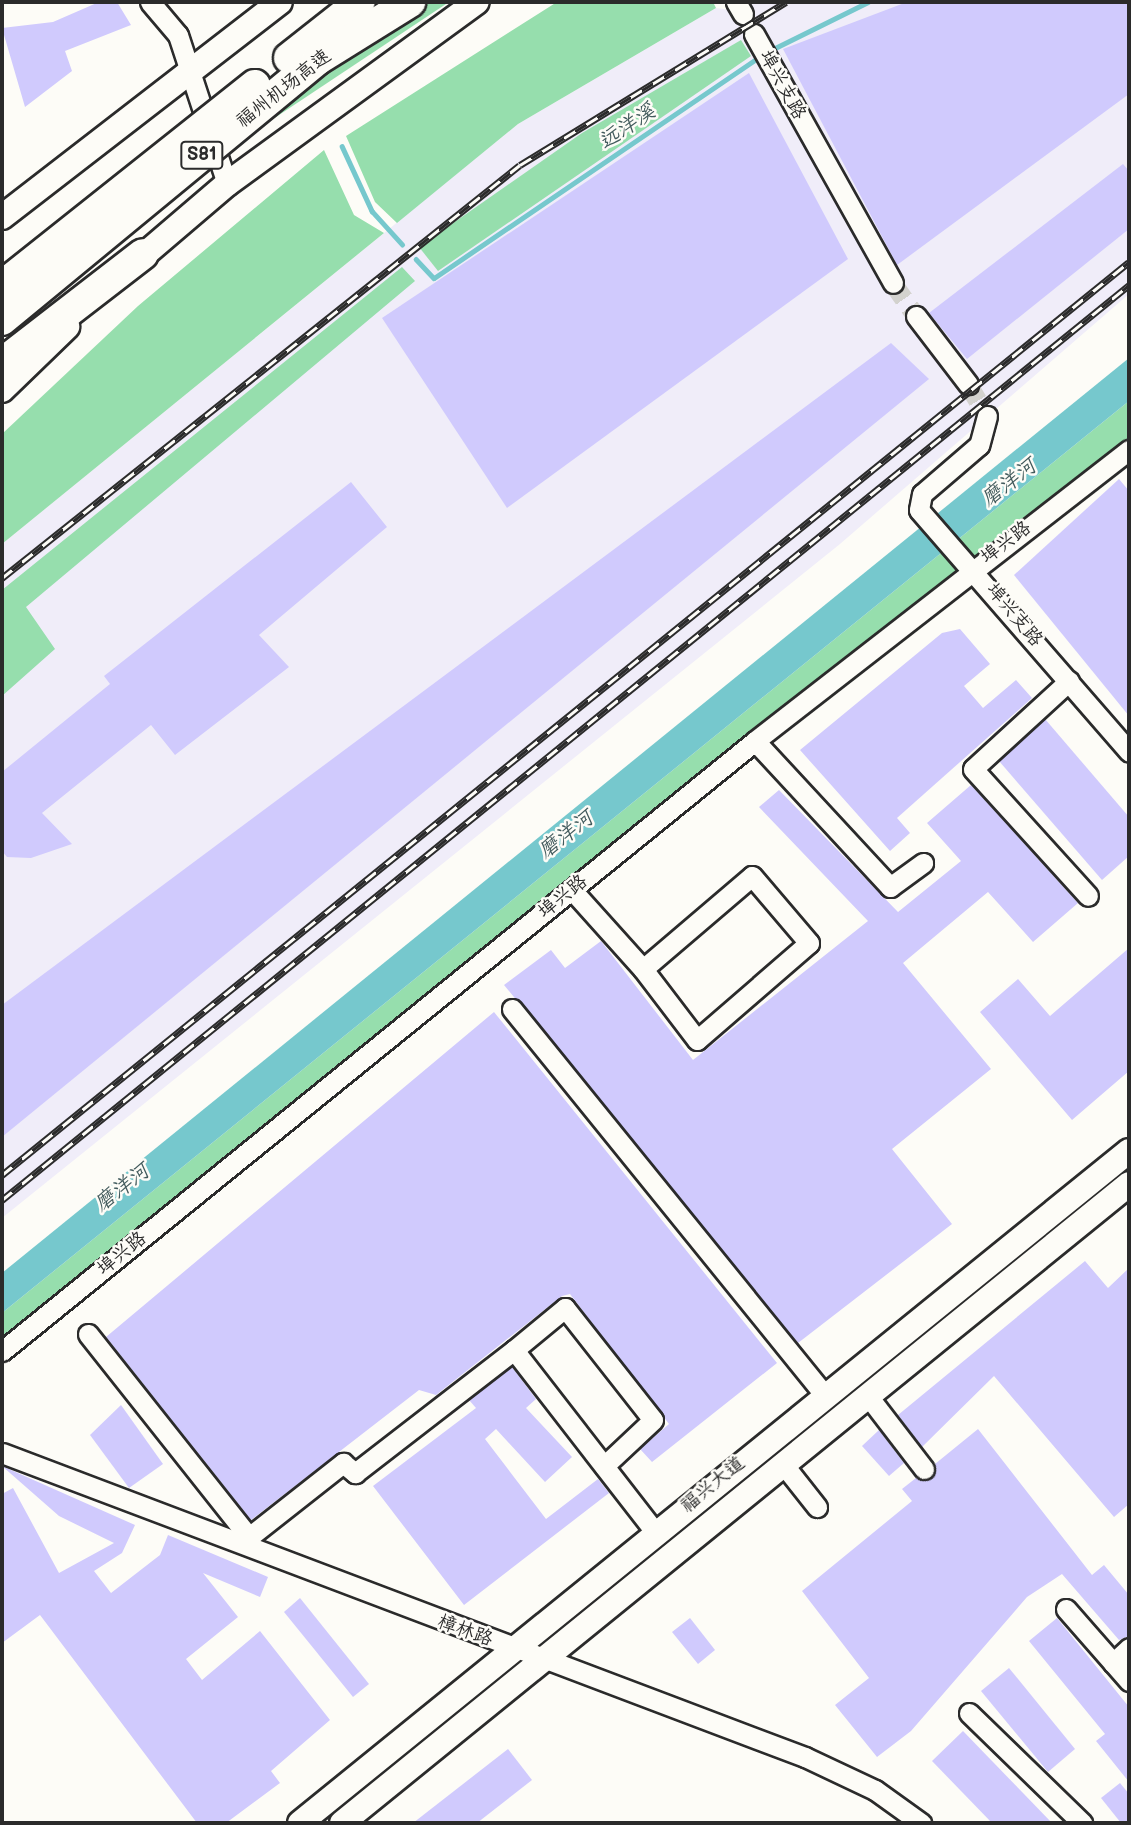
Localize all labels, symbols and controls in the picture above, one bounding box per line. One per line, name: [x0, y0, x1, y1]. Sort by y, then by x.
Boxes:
street label: 福州机场高速: [232, 45, 336, 133]
street label: 埠兴支路: [754, 46, 810, 124]
water label: 远洋溪: [594, 99, 660, 155]
road number: S81: [179, 140, 225, 170]
water label: 磨洋河: [976, 454, 1042, 512]
street label: 埠兴路: [976, 517, 1036, 569]
street label: 埠兴支路: [981, 579, 1047, 651]
water label: 磨洋河: [533, 806, 599, 864]
street label: 埠兴路: [534, 870, 592, 924]
water label: 磨洋河: [89, 1159, 155, 1217]
street label: 埠兴路: [93, 1227, 151, 1281]
street label: 福兴大道: [676, 1452, 750, 1518]
street label: 樟林路: [434, 1611, 496, 1651]

